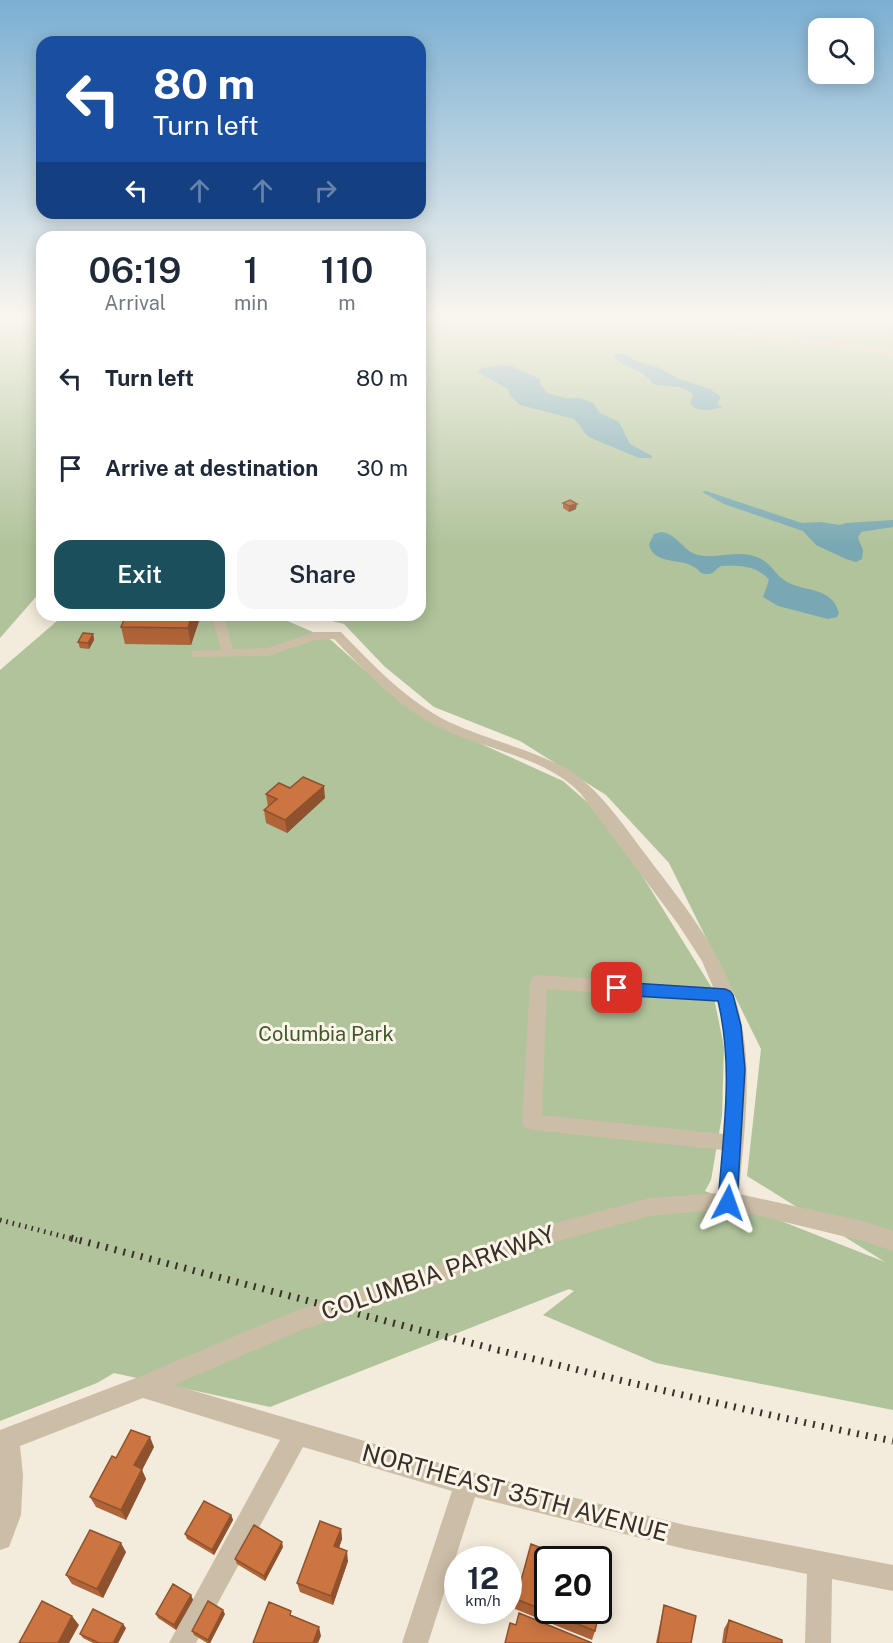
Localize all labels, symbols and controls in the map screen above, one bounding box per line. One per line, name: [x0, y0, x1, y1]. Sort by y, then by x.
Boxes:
map controls: [808, 18, 874, 84]
button: search: [808, 18, 874, 84]
text: 80 m: [153, 59, 255, 108]
icon: left: [54, 60, 132, 138]
text: Turn left: [153, 109, 259, 141]
icon: left: [120, 174, 153, 207]
icon: ahead: [183, 174, 216, 207]
icon: ahead: [246, 174, 279, 207]
icon: right: [309, 174, 342, 207]
text: 06:19: [89, 249, 181, 291]
text: 1: [243, 249, 259, 291]
text: 110: [321, 249, 373, 291]
text: Arrival: [104, 291, 166, 315]
text: min: [234, 291, 268, 315]
text: m: [338, 291, 356, 315]
icon: left: [54, 362, 87, 395]
text: Turn left: [105, 365, 194, 391]
text: 80 m: [356, 365, 408, 391]
icon: arrive: [54, 452, 87, 485]
text: Arrive at destination: [105, 455, 318, 481]
text: 30 m: [356, 455, 408, 481]
button: Exit: [54, 540, 225, 609]
button: Share: [237, 540, 408, 609]
pin: [591, 962, 642, 1013]
icon: arrive: [600, 971, 633, 1004]
park label: Columbia Park: [258, 1022, 394, 1046]
position arrow: [696, 1171, 760, 1235]
street label: COLUMBIA PARKWAY: [317, 1219, 559, 1325]
street label: NORTHEAST 35TH AVENUE: [359, 1438, 671, 1546]
speed limit sign: 20: [534, 1546, 612, 1624]
text: 12: [467, 1560, 499, 1596]
text: km/h: [465, 1592, 501, 1609]

